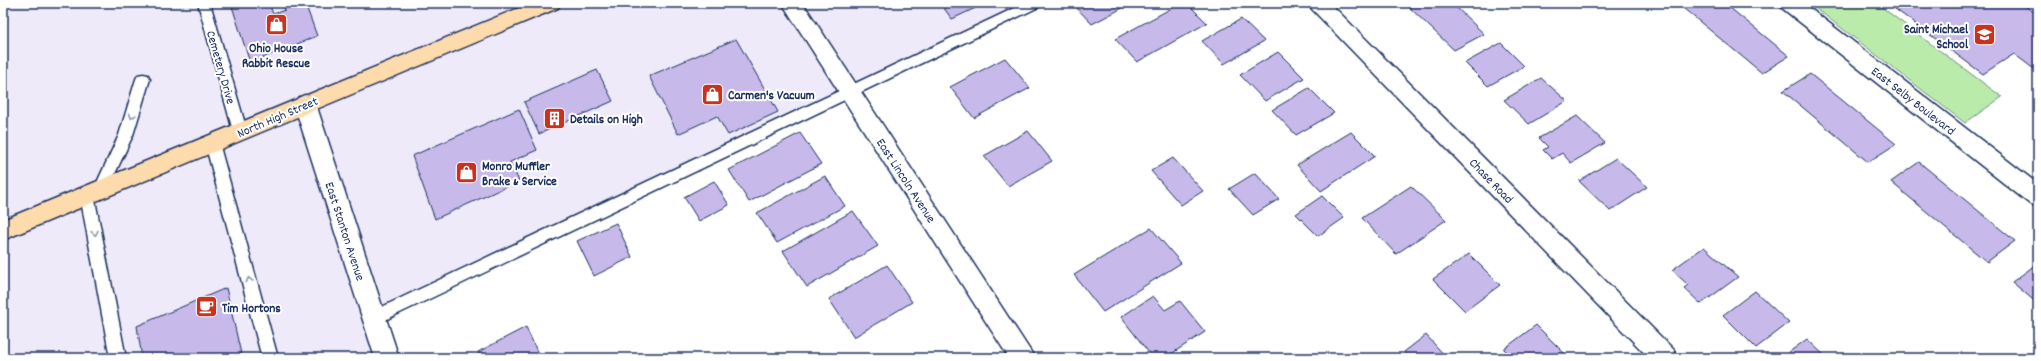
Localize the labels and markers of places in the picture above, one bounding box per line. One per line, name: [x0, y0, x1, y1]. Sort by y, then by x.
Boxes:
shop icon: Ohio House Rabbit Rescue: [263, 12, 289, 38]
place label: Saint Michael School: [1904, 21, 1969, 55]
school or university icon: Saint Michael School: [1971, 22, 1997, 48]
place label: Ohio House Rabbit Rescue: [242, 40, 310, 74]
shop icon: Carmen's Vacuum: [700, 81, 726, 107]
place label: Carmen's Vacuum: [728, 87, 815, 106]
building icon: Details on High: [541, 105, 567, 131]
place label: Details on High: [570, 111, 643, 130]
place label: Monro Muffler Brake & Service: [482, 158, 557, 192]
shop icon: Monro Muffler Brake & Service: [453, 159, 479, 185]
cafe icon: Tim Hortons: [193, 294, 219, 320]
place label: Tim Hortons: [222, 300, 281, 319]

